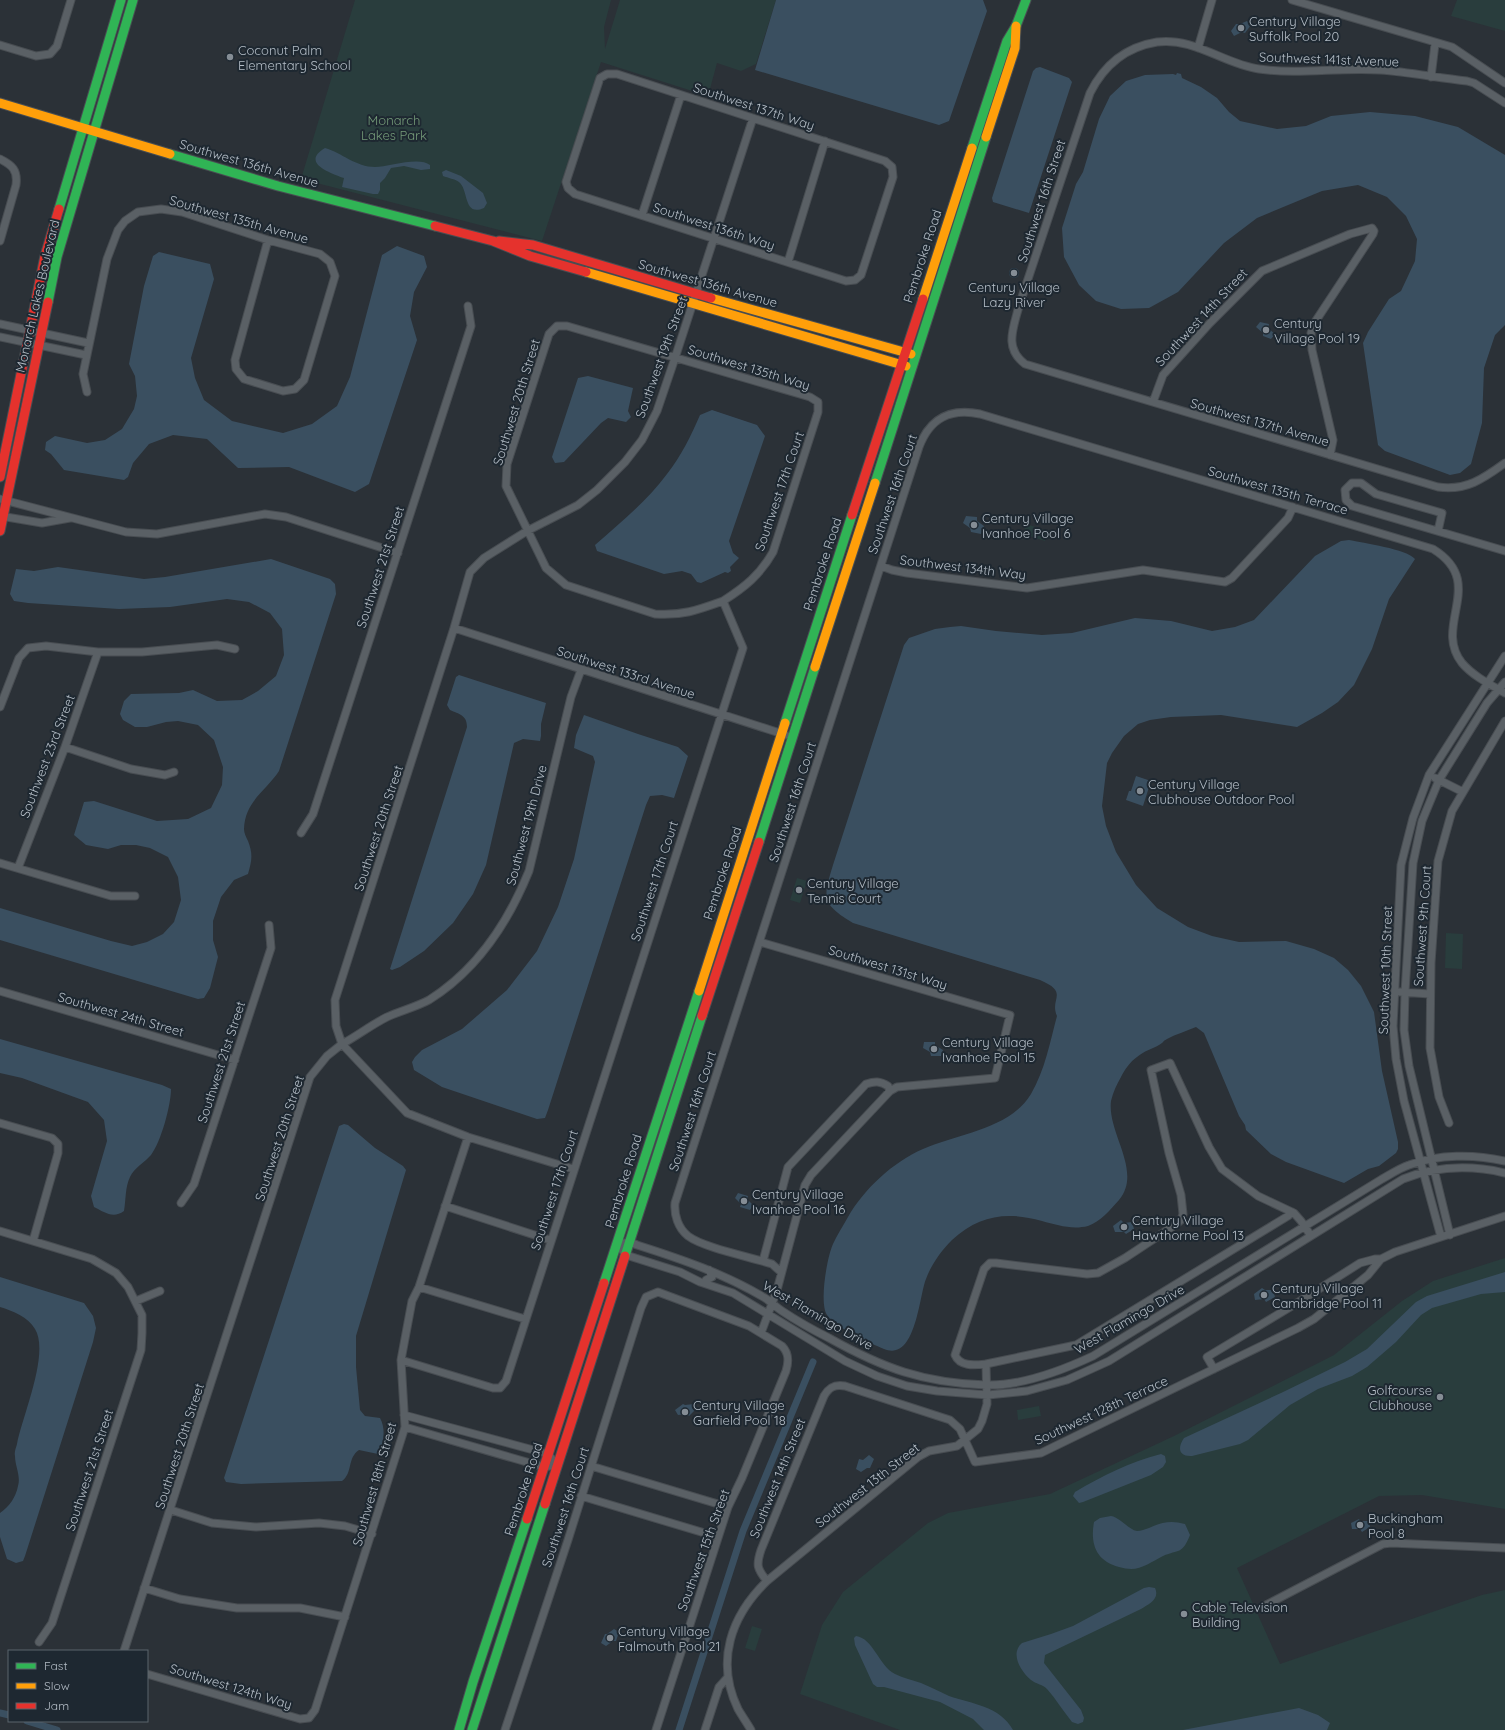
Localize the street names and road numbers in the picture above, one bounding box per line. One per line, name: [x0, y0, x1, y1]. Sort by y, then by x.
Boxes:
street label: Southwest 141st Avenue: [1259, 49, 1399, 69]
street label: Southwest 137th Way: [691, 79, 817, 133]
street label: Southwest 136th Avenue: [178, 135, 320, 191]
street label: Southwest 16th Street: [1014, 138, 1068, 264]
street label: Southwest 135th Avenue: [168, 191, 310, 247]
street label: Southwest 136th Way: [651, 199, 777, 253]
street label: Pembroke Road: [899, 207, 945, 305]
street label: Monarch Lakes Boulevard: [12, 218, 62, 374]
street label: Southwest 136th Avenue: [637, 255, 779, 311]
street label: Southwest 14th Street: [1152, 265, 1250, 369]
street label: Southwest 19th Street: [632, 294, 690, 420]
street label: Southwest 20th Street: [489, 337, 543, 467]
street label: Southwest 135th Way: [686, 341, 812, 393]
street label: Southwest 137th Avenue: [1189, 395, 1331, 449]
street label: Southwest 17th Court: [751, 429, 807, 553]
street label: Southwest 16th Court: [864, 432, 920, 556]
street label: Southwest 135th Terrace: [1206, 462, 1350, 518]
street label: Southwest 21st Street: [353, 504, 407, 630]
street label: Pembroke Road: [799, 515, 845, 613]
street label: Southwest 134th Way: [899, 551, 1027, 583]
street label: Southwest 133rd Avenue: [555, 642, 697, 702]
street label: Southwest 23rd Street: [16, 692, 78, 820]
street label: Southwest 16th Court: [765, 740, 819, 864]
street label: Southwest 20th Street: [350, 763, 406, 893]
street label: Southwest 19th Drive: [502, 763, 550, 887]
street label: Southwest 17th Court: [627, 819, 681, 943]
street label: Pembroke Road: [699, 824, 745, 922]
street label: Southwest 9th Court: [1410, 865, 1434, 987]
street label: Southwest 10th Street: [1375, 905, 1395, 1035]
street label: Southwest 131st Way: [827, 941, 949, 993]
street label: Southwest 24th Street: [56, 988, 186, 1040]
street label: Southwest 21st Street: [194, 999, 248, 1125]
street label: Southwest 16th Court: [665, 1049, 719, 1173]
street label: Southwest 20th Street: [251, 1073, 307, 1203]
street label: Southwest 17th Court: [527, 1128, 581, 1252]
street label: Pembroke Road: [601, 1132, 645, 1230]
street label: West Flamingo Drive: [760, 1277, 876, 1353]
street label: West Flamingo Drive: [1071, 1281, 1187, 1357]
street label: Southwest 128th Terrace: [1032, 1372, 1170, 1448]
street label: Southwest 20th Street: [151, 1381, 207, 1511]
street label: Southwest 21st Street: [62, 1407, 116, 1533]
street label: Southwest 14th Street: [746, 1416, 808, 1540]
street label: Southwest 18th Street: [349, 1420, 399, 1548]
street label: Southwest 13th Street: [812, 1439, 922, 1531]
street label: Pembroke Road: [500, 1440, 546, 1538]
street label: Southwest 16th Court: [538, 1445, 592, 1569]
street label: Southwest 15th Street: [674, 1487, 732, 1613]
street label: Southwest 124th Way: [168, 1660, 294, 1712]

